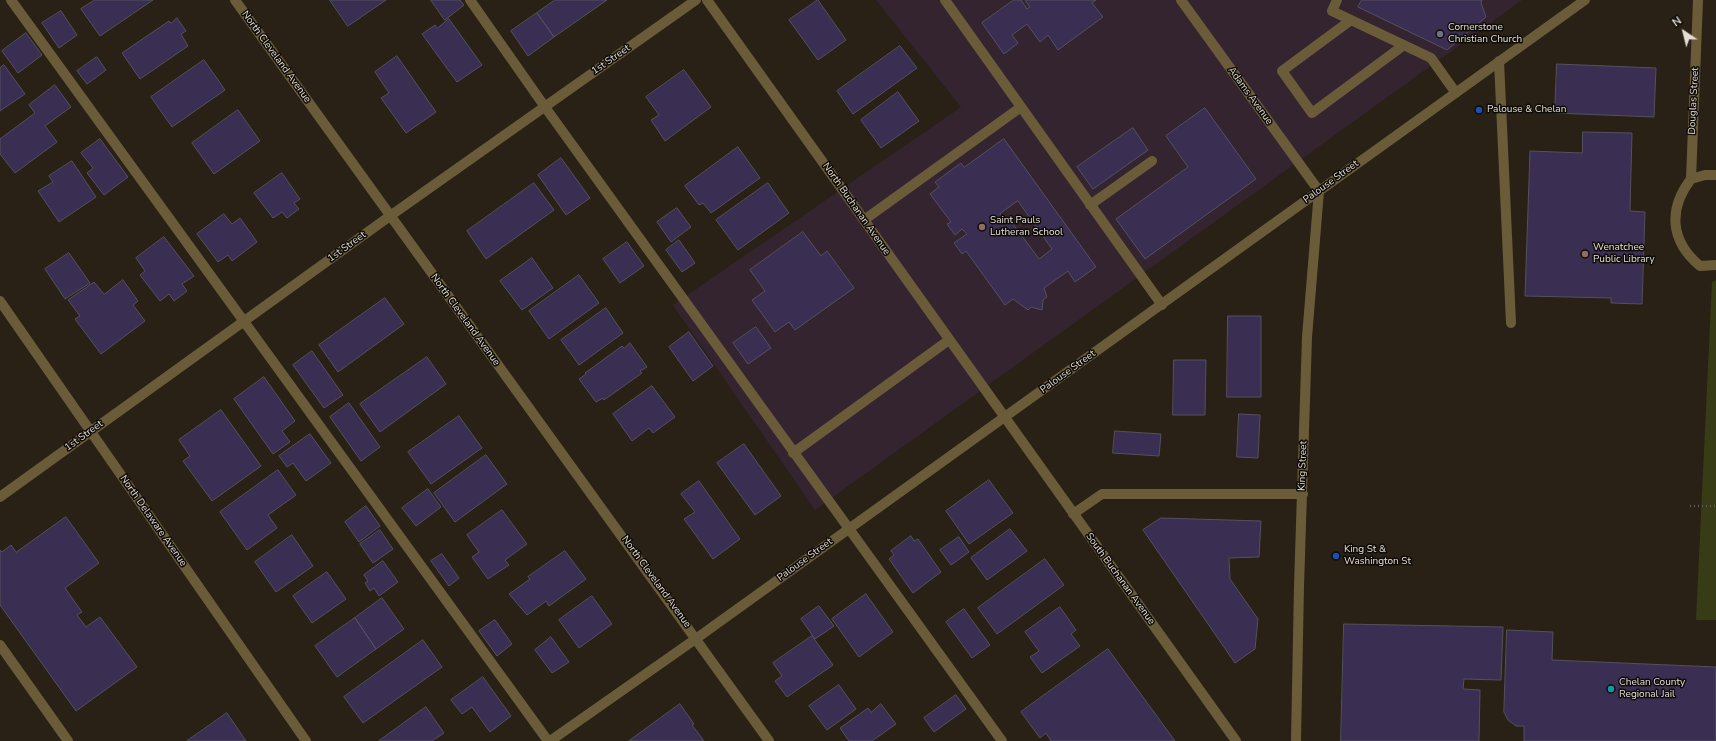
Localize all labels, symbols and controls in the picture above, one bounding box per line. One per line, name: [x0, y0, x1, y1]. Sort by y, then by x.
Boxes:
street label: North Cleveland Avenue: [239, 9, 313, 105]
north arrow: [1664, 12, 1704, 52]
text: N: [1669, 13, 1684, 30]
place label: Cornerstone Christian Church: [1448, 22, 1522, 46]
marker: Cornerstone Christian Church: [1435, 29, 1445, 39]
street label: 1st Street: [589, 42, 633, 78]
street label: Adams Avenue: [1225, 65, 1275, 127]
street label: Douglas Street: [1686, 67, 1702, 135]
place label: Palouse & Chelan: [1487, 104, 1566, 116]
marker: Palouse & Chelan: [1474, 105, 1484, 115]
street label: Palouse Street: [1301, 158, 1361, 206]
street label: North Buchanan Avenue: [820, 161, 892, 257]
place label: Saint Pauls Lutheran School: [990, 215, 1063, 238]
marker: Saint Pauls Lutheran School: [977, 222, 987, 232]
street label: 1st Street: [326, 229, 368, 265]
place label: Wenatchee Public Library: [1593, 242, 1655, 266]
marker: Wenatchee Public Library: [1580, 249, 1590, 259]
street label: North Cleveland Avenue: [428, 272, 502, 368]
street label: Palouse Street: [1038, 348, 1098, 396]
street label: 1st Street: [63, 418, 105, 454]
street label: King Street: [1296, 441, 1310, 491]
street label: North Delaware Avenue: [117, 473, 189, 569]
street label: South Buchanan Avenue: [1083, 531, 1157, 627]
street label: North Cleveland Avenue: [619, 534, 693, 630]
street label: Palouse Street: [775, 536, 835, 584]
place label: King St & Washington St: [1344, 544, 1411, 568]
marker: King St & Washington St: [1331, 551, 1341, 561]
place label: Chelan County Regional Jail: [1619, 677, 1685, 700]
marker: Chelan County Regional Jail: [1606, 684, 1616, 694]

